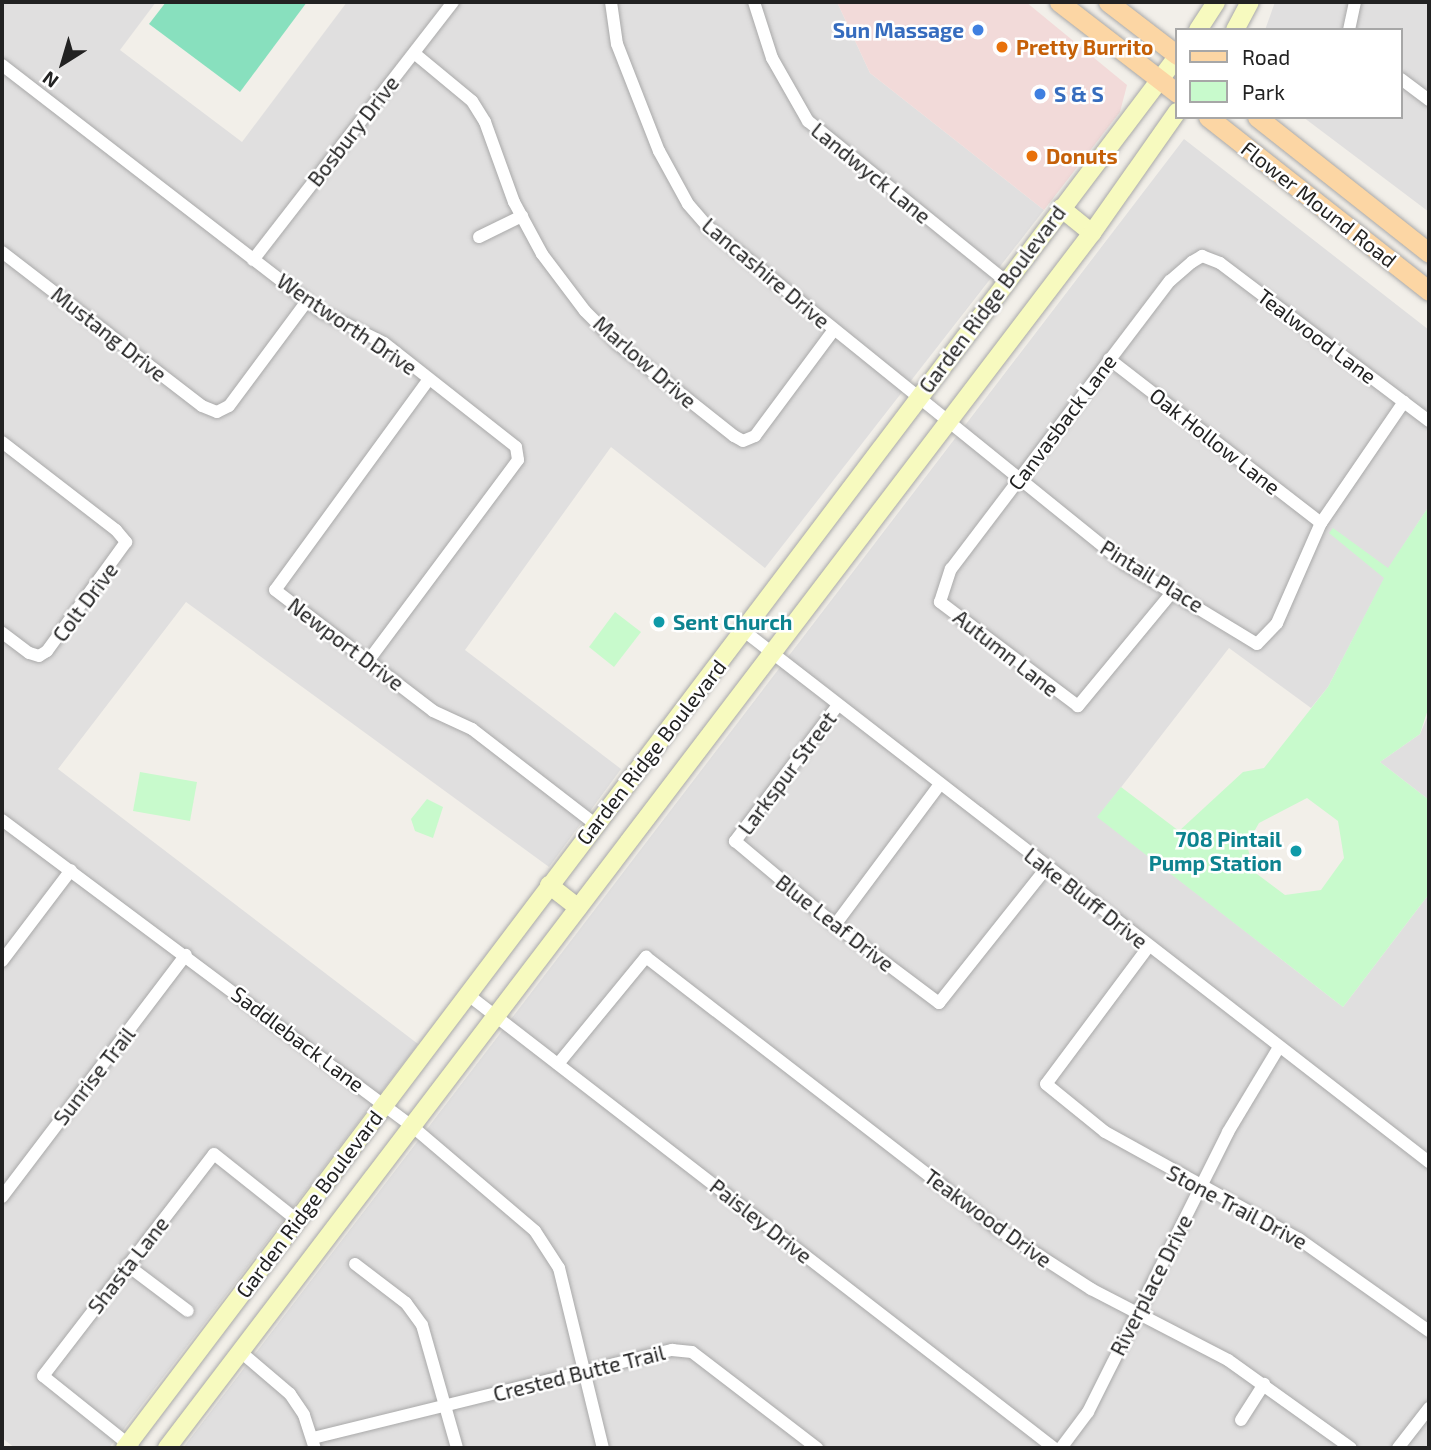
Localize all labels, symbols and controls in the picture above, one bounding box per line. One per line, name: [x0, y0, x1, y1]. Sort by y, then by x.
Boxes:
place label: Sun Massage: [833, 17, 964, 43]
marker: Sun Massage: [970, 22, 986, 38]
north arrow: [28, 28, 98, 98]
legend: [1176, 28, 1403, 119]
place label: Pretty Burrito: [1016, 34, 1154, 60]
marker: Pretty Burrito: [994, 39, 1010, 55]
text: Road: [1242, 44, 1290, 69]
text: N: [38, 67, 62, 93]
street label: Bosbury Drive: [302, 71, 404, 191]
text: Park: [1242, 79, 1285, 104]
place label: S & S: [1054, 81, 1104, 107]
marker: S & S: [1032, 86, 1048, 102]
street label: Landwyck Lane: [806, 117, 936, 229]
street label: Flower Mound Road: [1236, 135, 1402, 273]
place label: Donuts: [1046, 143, 1118, 169]
marker: Donuts: [1024, 148, 1040, 164]
street label: Garden Ridge Boulevard: [913, 200, 1071, 398]
street label: Lancashire Drive: [697, 212, 835, 334]
street label: Wentworth Drive: [272, 268, 422, 380]
street label: Mustang Drive: [46, 281, 172, 387]
street label: Tealwood Lane: [1253, 283, 1381, 389]
street label: Marlow Drive: [588, 310, 702, 414]
street label: Canvasback Lane: [1003, 349, 1121, 495]
street label: Oak Hollow Lane: [1145, 382, 1285, 500]
street label: Pintail Place: [1096, 534, 1208, 618]
street label: Colt Drive: [47, 557, 123, 647]
street label: Newport Drive: [283, 592, 409, 696]
street label: Autumn Lane: [949, 604, 1063, 702]
place label: Sent Church: [673, 609, 792, 635]
marker: Sent Church: [651, 614, 667, 630]
street label: Garden Ridge Boulevard: [571, 654, 731, 850]
street label: Larkspur Street: [732, 706, 842, 840]
place label: 708 Pintail Pump Station: [1149, 826, 1282, 876]
street label: Lake Bluff Drive: [1019, 842, 1153, 954]
marker: 708 Pintail Pump Station: [1288, 843, 1304, 859]
street label: Blue Leaf Drive: [771, 869, 899, 977]
street label: Saddleback Lane: [227, 981, 369, 1097]
street label: Sunrise Trail: [48, 1022, 140, 1130]
street label: Garden Ridge Boulevard: [230, 1105, 388, 1303]
street label: Stone Trail Drive: [1162, 1159, 1312, 1255]
street label: Teakwood Drive: [920, 1163, 1056, 1273]
street label: Paisley Drive: [705, 1173, 817, 1269]
street label: Riverplace Drive: [1105, 1210, 1197, 1360]
street label: Shasta Lane: [82, 1211, 174, 1319]
street label: Crested Butte Trail: [490, 1339, 668, 1407]

